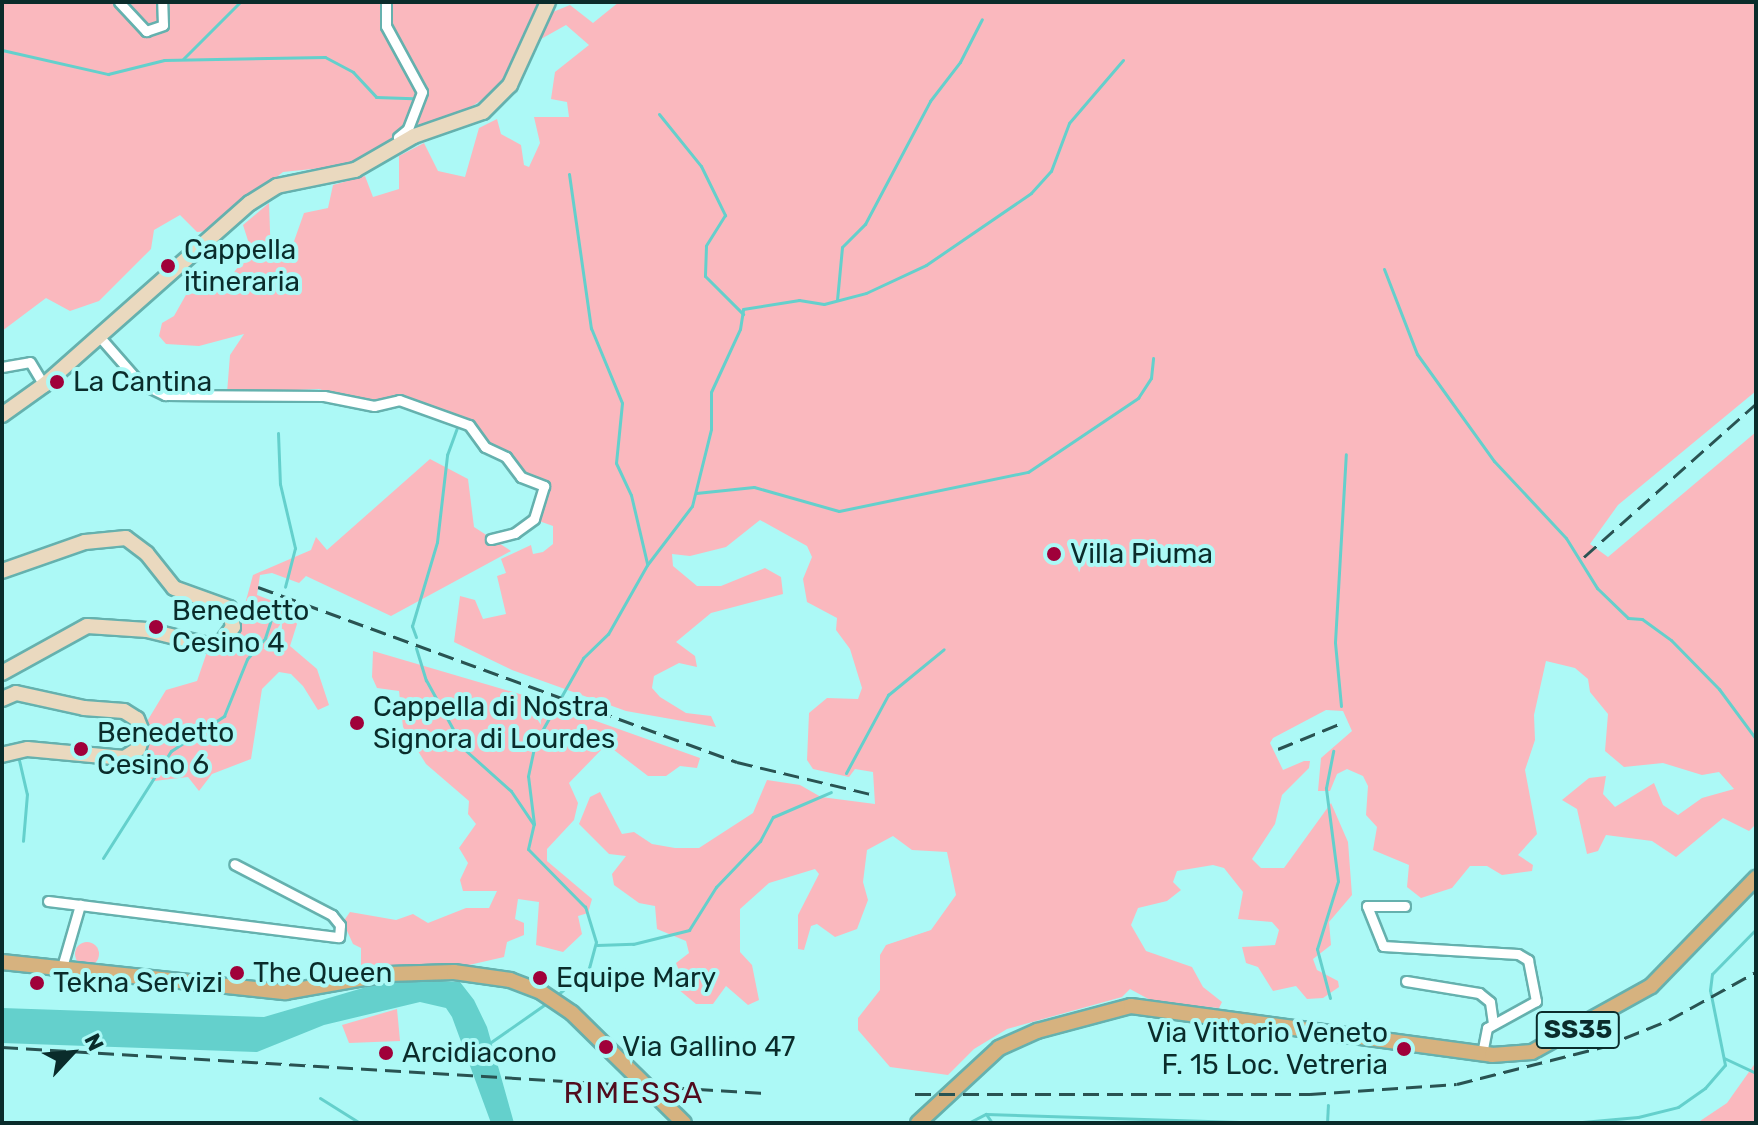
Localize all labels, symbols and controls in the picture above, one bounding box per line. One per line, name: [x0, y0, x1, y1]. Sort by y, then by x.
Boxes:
place label: Cappella itineraria: [184, 233, 300, 299]
marker: Cappella itineraria: [159, 257, 177, 275]
place label: La Cantina: [73, 365, 212, 399]
marker: La Cantina: [48, 373, 66, 391]
place label: Villa Piuma: [1070, 537, 1213, 571]
marker: Villa Piuma: [1045, 545, 1063, 563]
place label: Benedetto Cesino 4: [172, 594, 309, 660]
marker: Benedetto Cesino 4: [147, 618, 165, 636]
place label: Cappella di Nostra Signora di Lourdes: [373, 690, 615, 756]
marker: Cappella di Nostra Signora di Lourdes: [348, 714, 366, 732]
place label: Benedetto Cesino 6: [97, 716, 234, 782]
marker: Benedetto Cesino 6: [72, 740, 90, 758]
place label: The Queen: [253, 956, 392, 990]
place label: Equipe Mary: [556, 961, 716, 995]
marker: The Queen: [228, 964, 246, 982]
place label: Tekna Servizi: [53, 966, 223, 1000]
marker: Equipe Mary: [531, 969, 549, 987]
marker: Tekna Servizi: [28, 974, 46, 992]
road number: SS35: [1534, 1008, 1622, 1052]
north arrow: [32, 1013, 112, 1093]
place label: Via Vittorio Veneto F. 15 Loc. Vetreria: [1145, 1016, 1388, 1082]
text: N: [78, 1029, 110, 1055]
place label: Via Gallino 47: [622, 1030, 795, 1064]
place label: Arcidiacono: [402, 1036, 557, 1070]
marker: Via Gallino 47: [597, 1038, 615, 1056]
marker: Via Vittorio Veneto F. 15 Loc. Vetreria: [1395, 1040, 1413, 1058]
marker: Arcidiacono: [377, 1044, 395, 1062]
district label: RIMESSA: [564, 1075, 704, 1111]

